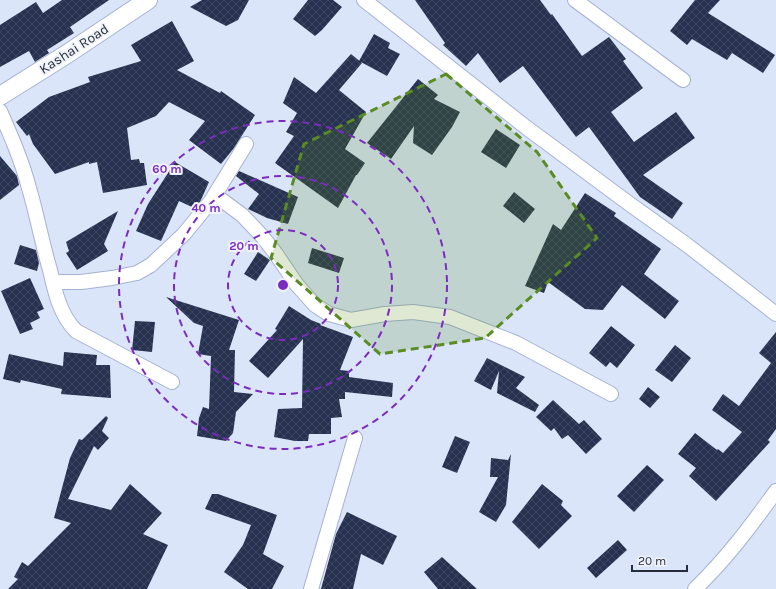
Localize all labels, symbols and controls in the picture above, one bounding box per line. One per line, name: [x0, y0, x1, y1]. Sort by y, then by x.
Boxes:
street label: Kashai Road: [36, 20, 112, 78]
text: 60 m: [152, 162, 182, 176]
text: 40 m: [191, 201, 221, 215]
text: 20 m: [229, 239, 259, 253]
centre of rings: [276, 278, 290, 292]
scale bar: [632, 547, 687, 573]
text: 20 m: [638, 554, 666, 568]

